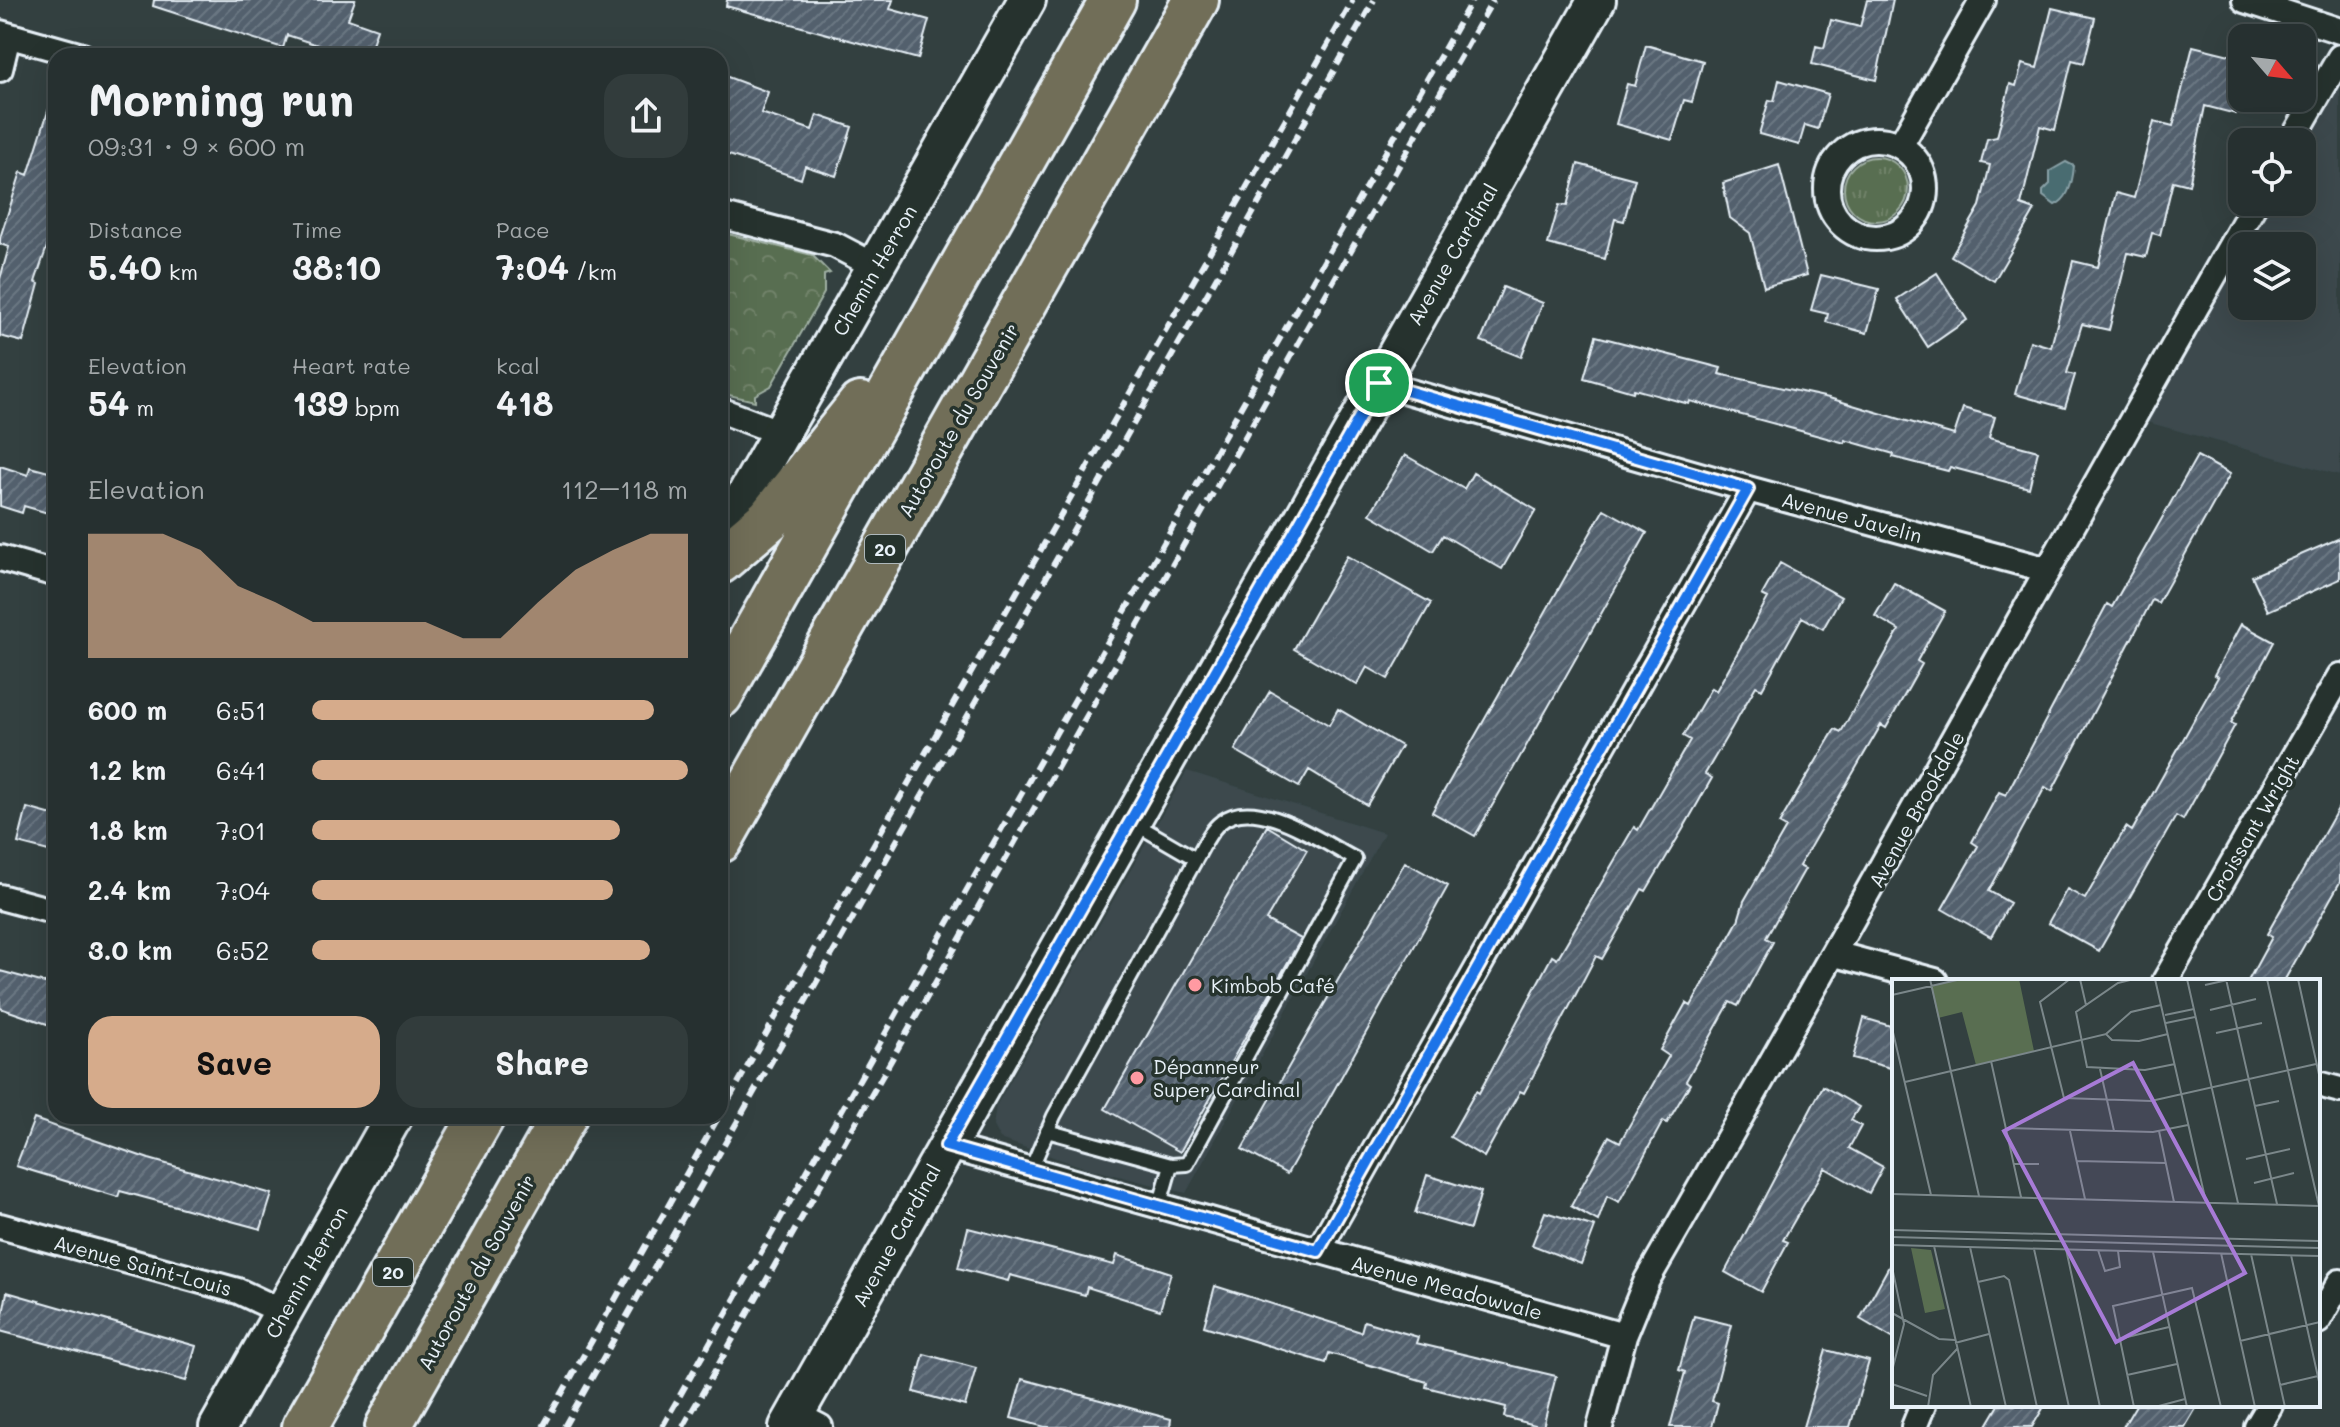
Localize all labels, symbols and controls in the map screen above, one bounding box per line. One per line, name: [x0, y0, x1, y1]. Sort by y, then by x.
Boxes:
north arrow: [2228, 24, 2316, 112]
map controls: [2228, 24, 2316, 320]
text: Morning run: [88, 70, 354, 127]
button: share: [604, 74, 688, 158]
button: locate: [2228, 128, 2316, 216]
text: 09:31 · 9 × 600 m: [88, 129, 305, 163]
street label: Avenue Cardinal: [1401, 178, 1503, 330]
street label: Chemin Herron: [826, 200, 922, 340]
text: Distance: [88, 215, 183, 244]
text: Time: [292, 215, 342, 244]
text: Pace: [496, 215, 550, 244]
button: layers: [2228, 232, 2316, 320]
text: 5.40: [88, 244, 162, 289]
text: 38:10: [292, 244, 381, 289]
text: 7:04: [496, 244, 569, 289]
text: km: [162, 257, 198, 286]
text: /km: [569, 257, 617, 286]
street label: Autoroute du Souvenir: [892, 318, 1024, 522]
pin: [1345, 349, 1413, 417]
text: Elevation: [88, 351, 187, 380]
text: Heart rate: [292, 351, 411, 380]
text: kcal: [496, 351, 540, 380]
icon: arrive: [1357, 361, 1401, 405]
text: 54: [88, 380, 129, 425]
text: 139: [292, 380, 348, 425]
text: 418: [496, 380, 554, 425]
text: m: [129, 393, 154, 422]
text: bpm: [348, 393, 400, 422]
text: Elevation: [88, 472, 205, 506]
text: 112–118 m: [561, 472, 688, 506]
street label: Avenue Javelin: [1779, 486, 1925, 548]
road number: 20: [865, 535, 905, 563]
text: 600 m: [88, 693, 167, 727]
text: 6:51: [216, 693, 267, 727]
street label: Avenue Brookdale: [1862, 726, 1970, 892]
street label: Croissant Wright: [2199, 750, 2305, 906]
text: 1.2 km: [88, 753, 166, 787]
text: 6:41: [216, 753, 267, 787]
text: 1.8 km: [88, 813, 168, 847]
text: 7:01: [216, 813, 266, 847]
text: 2.4 km: [88, 873, 171, 907]
text: 7:04: [216, 873, 270, 907]
text: 3.0 km: [88, 933, 172, 967]
text: 6:52: [216, 933, 269, 967]
place label: Kimbob Café: [1211, 972, 1335, 998]
marker: Kimbob Café: [1186, 976, 1204, 994]
inset map: [1892, 979, 2320, 1407]
button: Save: [88, 1016, 380, 1108]
button: Share: [396, 1016, 688, 1108]
place label: Dépanneur Super Cardinal: [1153, 1053, 1301, 1102]
marker: Dépanneur Super Cardinal: [1128, 1069, 1146, 1087]
street label: Avenue Cardinal: [846, 1159, 946, 1311]
street label: Autoroute du Souvenir: [411, 1169, 541, 1375]
street label: Chemin Herron: [259, 1201, 353, 1343]
street label: Avenue Saint-Louis: [51, 1229, 235, 1301]
street label: Avenue Meadowvale: [1349, 1249, 1545, 1325]
road number: 20: [373, 1258, 413, 1286]

